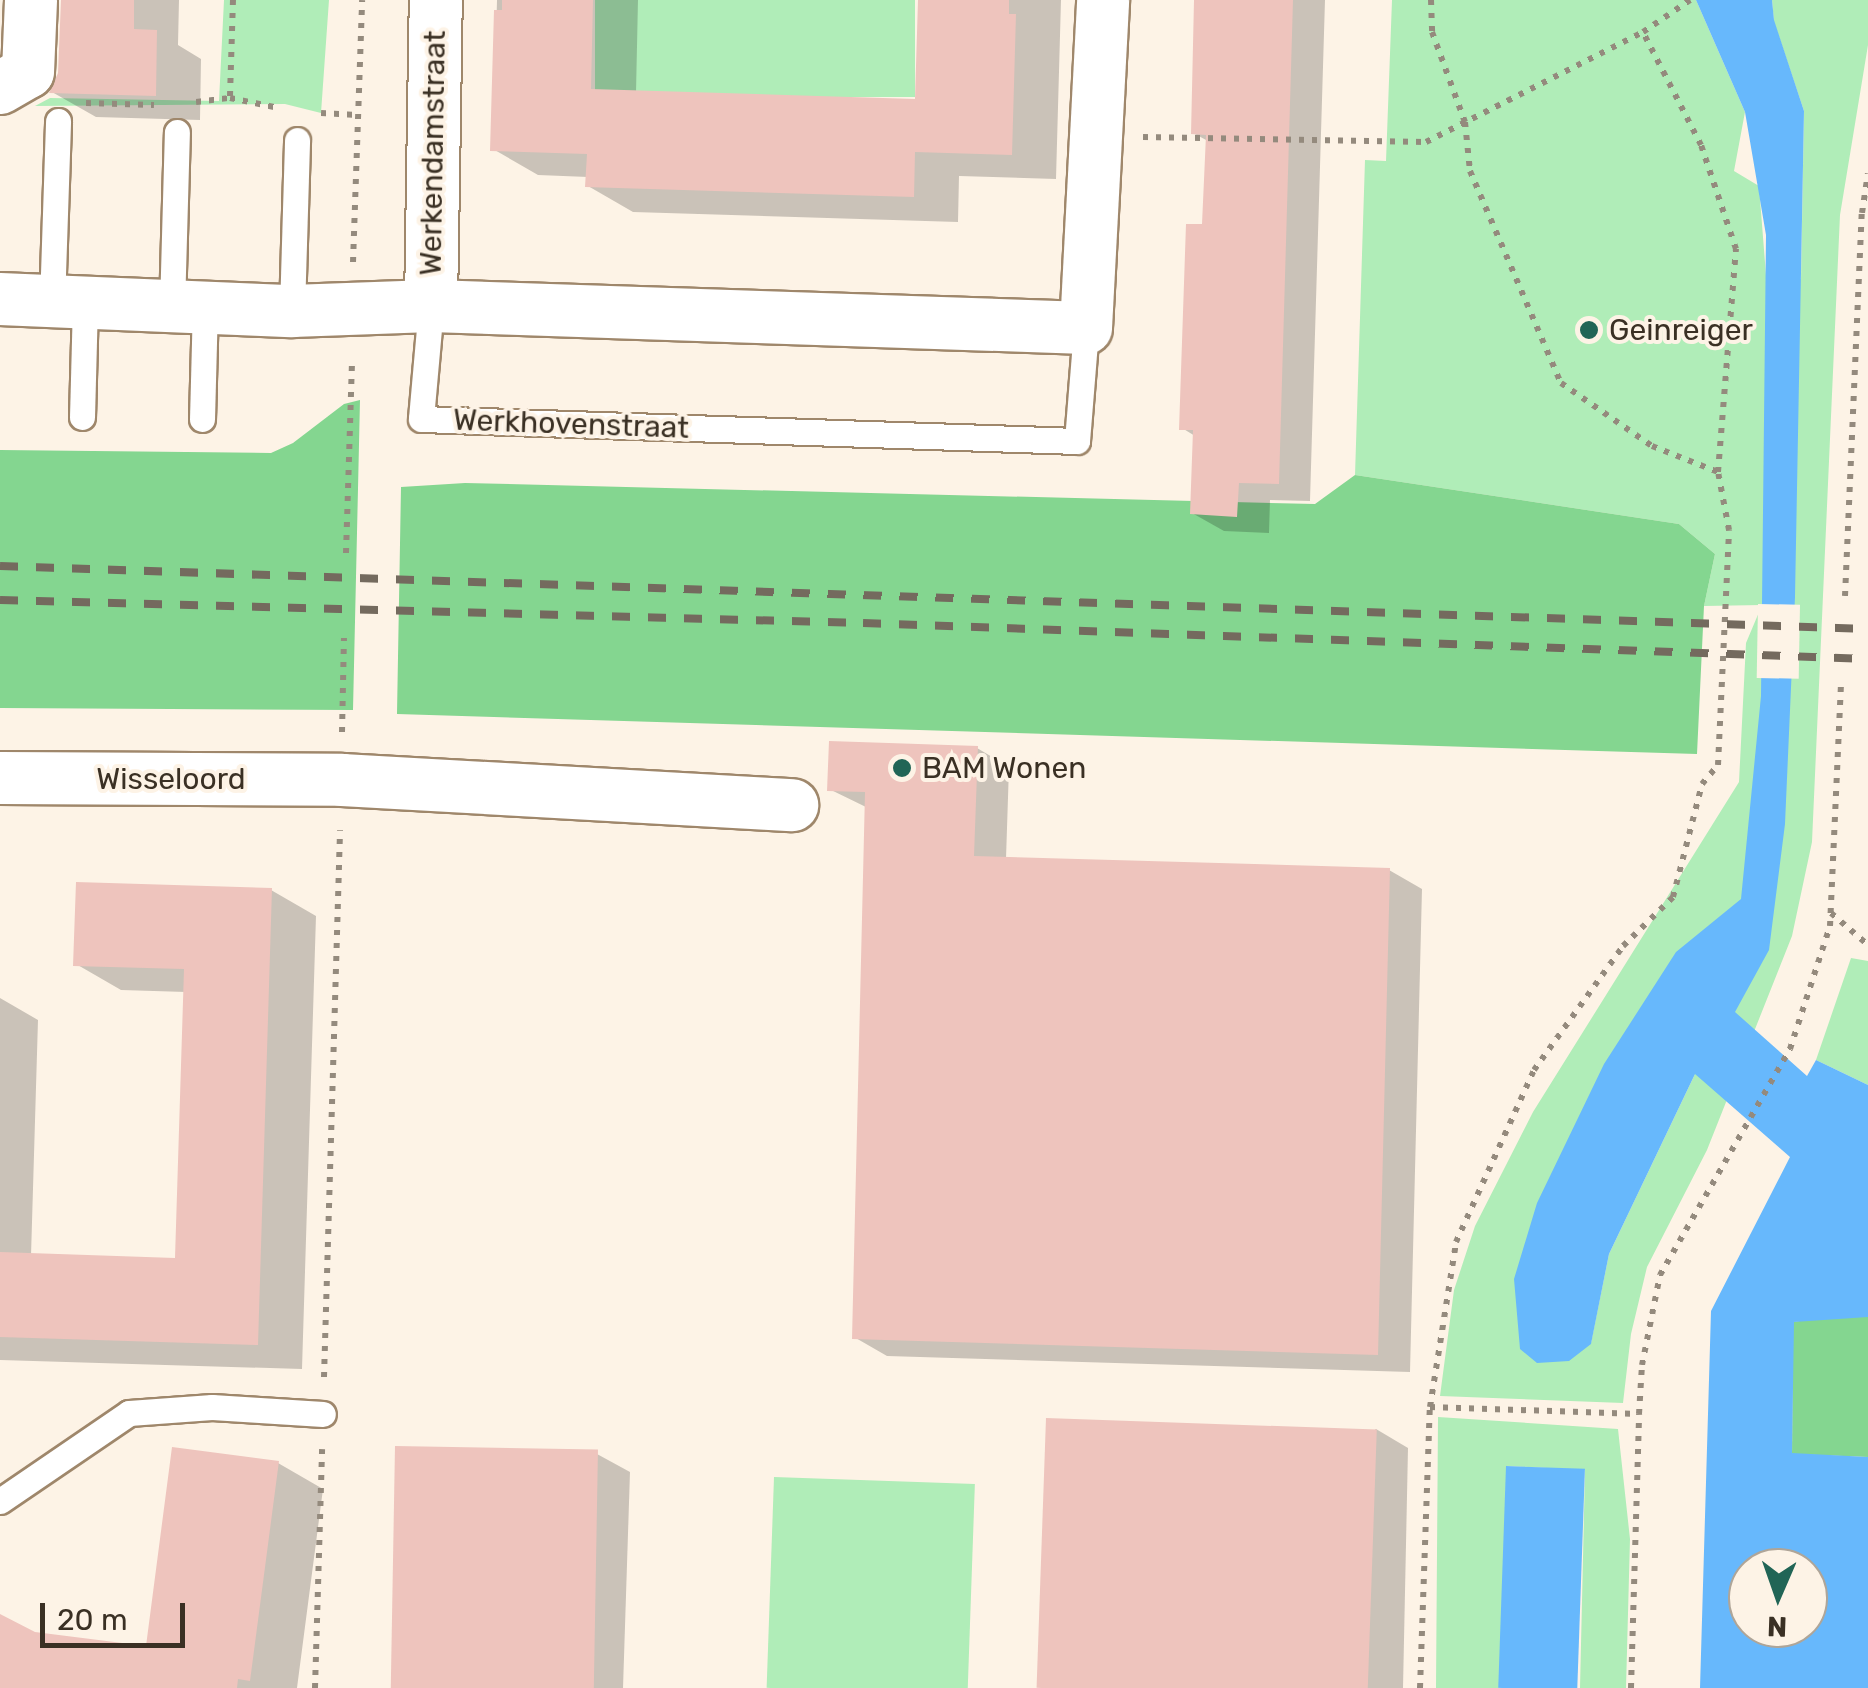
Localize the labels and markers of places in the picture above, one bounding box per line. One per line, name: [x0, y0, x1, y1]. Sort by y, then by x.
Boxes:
place label: Geinreiger: [1609, 312, 1753, 348]
marker: Geinreiger: [1578, 319, 1600, 341]
place label: BAM Wonen: [922, 750, 1087, 786]
marker: BAM Wonen: [891, 757, 913, 779]

